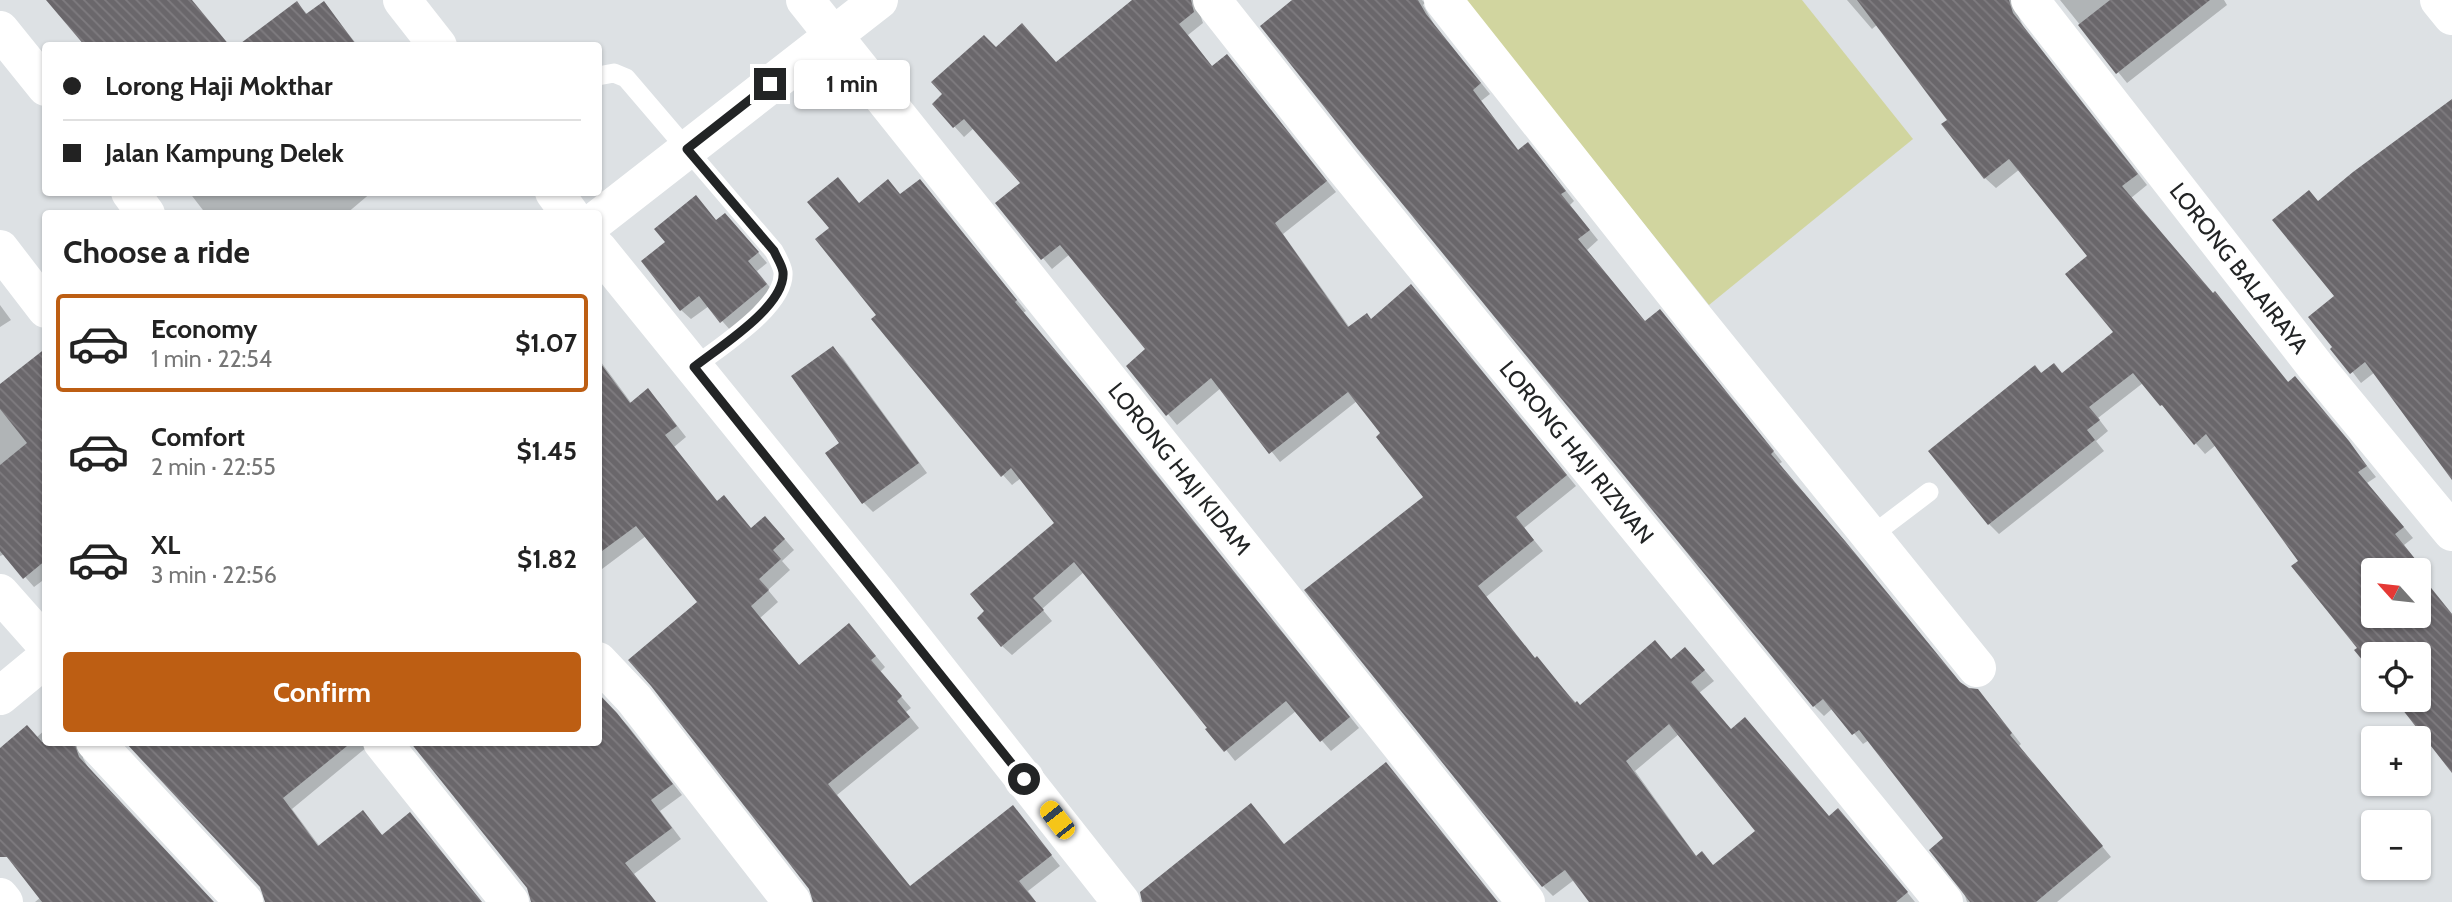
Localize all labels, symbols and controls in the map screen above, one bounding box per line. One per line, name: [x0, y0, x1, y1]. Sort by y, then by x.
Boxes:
callout: 1 min: [794, 60, 910, 108]
route end: [754, 68, 786, 100]
text: Lorong Haji Mokthar: [105, 70, 333, 102]
text: 1 min: [826, 70, 878, 98]
text: Jalan Kampung Delek: [105, 137, 344, 169]
street label: LORONG BALAIRAYA: [2164, 177, 2314, 359]
text: Choose a ride: [63, 232, 250, 271]
icon: car: [67, 312, 130, 375]
text: Economy: [151, 313, 257, 345]
text: $1.07: [515, 327, 577, 359]
text: 1 min · 22:54: [151, 345, 272, 373]
street label: LORONG HAJI RIZWAN: [1494, 355, 1660, 549]
street label: LORONG HAJI KIDAM: [1102, 377, 1257, 561]
icon: car: [67, 420, 130, 483]
text: Comfort: [151, 421, 245, 453]
text: $1.45: [516, 435, 577, 467]
text: 2 min · 22:55: [151, 453, 276, 481]
icon: car: [67, 528, 130, 591]
text: XL: [151, 529, 180, 561]
text: $1.82: [517, 543, 577, 575]
north arrow: [2361, 558, 2431, 628]
map controls: [2361, 558, 2431, 880]
text: 3 min · 22:56: [151, 561, 277, 589]
button: locate: [2361, 642, 2431, 712]
button: Confirm: [63, 652, 581, 732]
button: +: [2361, 726, 2431, 796]
route start: [1008, 763, 1040, 795]
car: [1036, 797, 1079, 843]
button: −: [2361, 810, 2431, 880]

